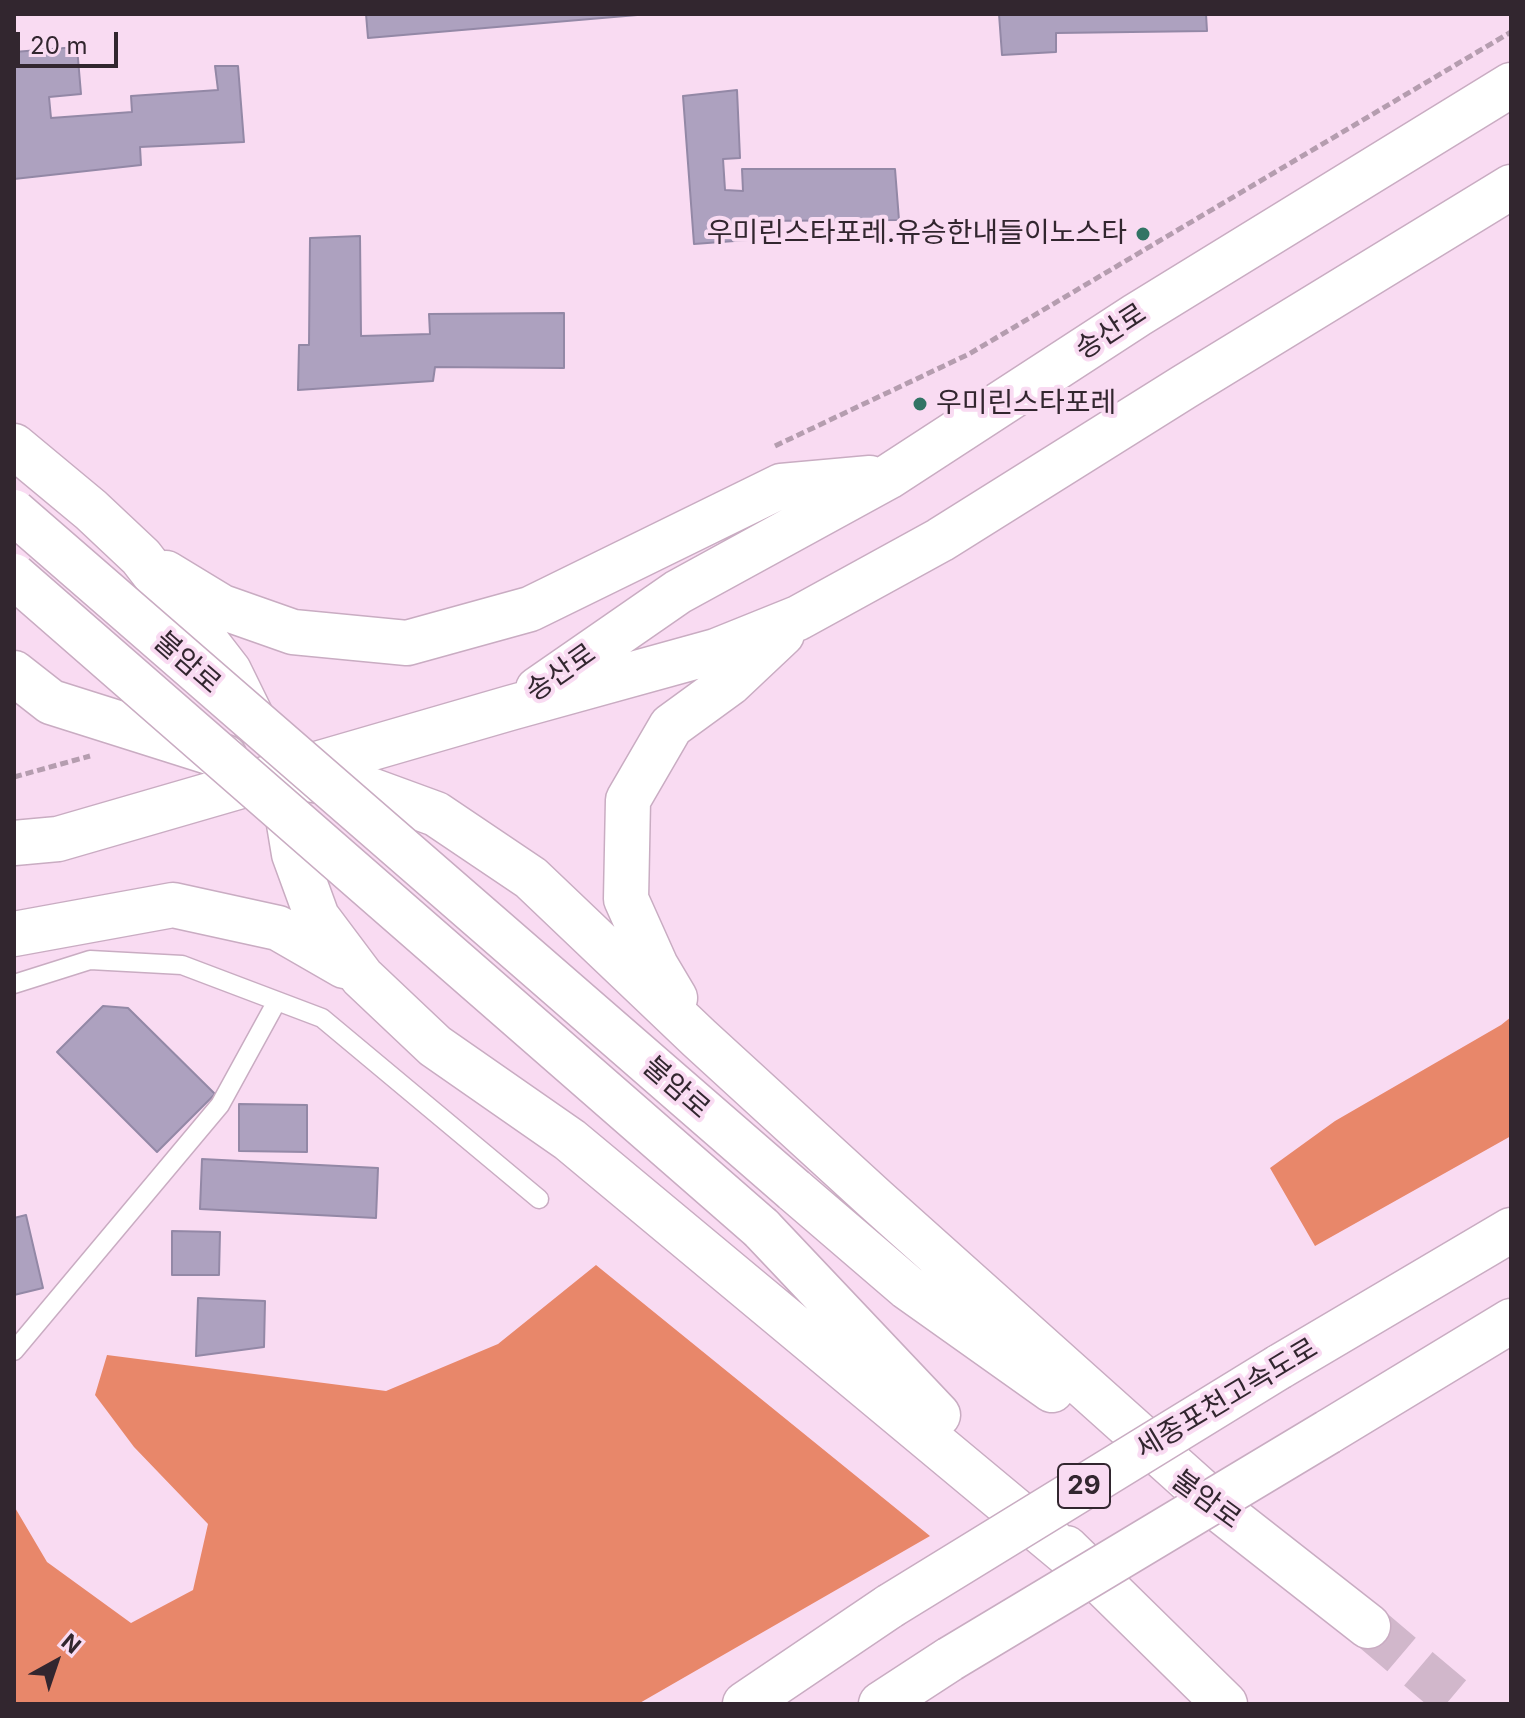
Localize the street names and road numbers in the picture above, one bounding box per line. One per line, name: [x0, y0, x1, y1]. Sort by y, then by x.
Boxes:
street label: 송산로: [1069, 297, 1153, 367]
street label: 불암로: [147, 625, 227, 701]
street label: 송산로: [520, 637, 602, 709]
street label: 불암로: [636, 1050, 716, 1126]
street label: 세종포천고속도로: [1130, 1332, 1324, 1466]
road number: 29: [1058, 1464, 1110, 1508]
street label: 불암로: [1165, 1464, 1247, 1536]

